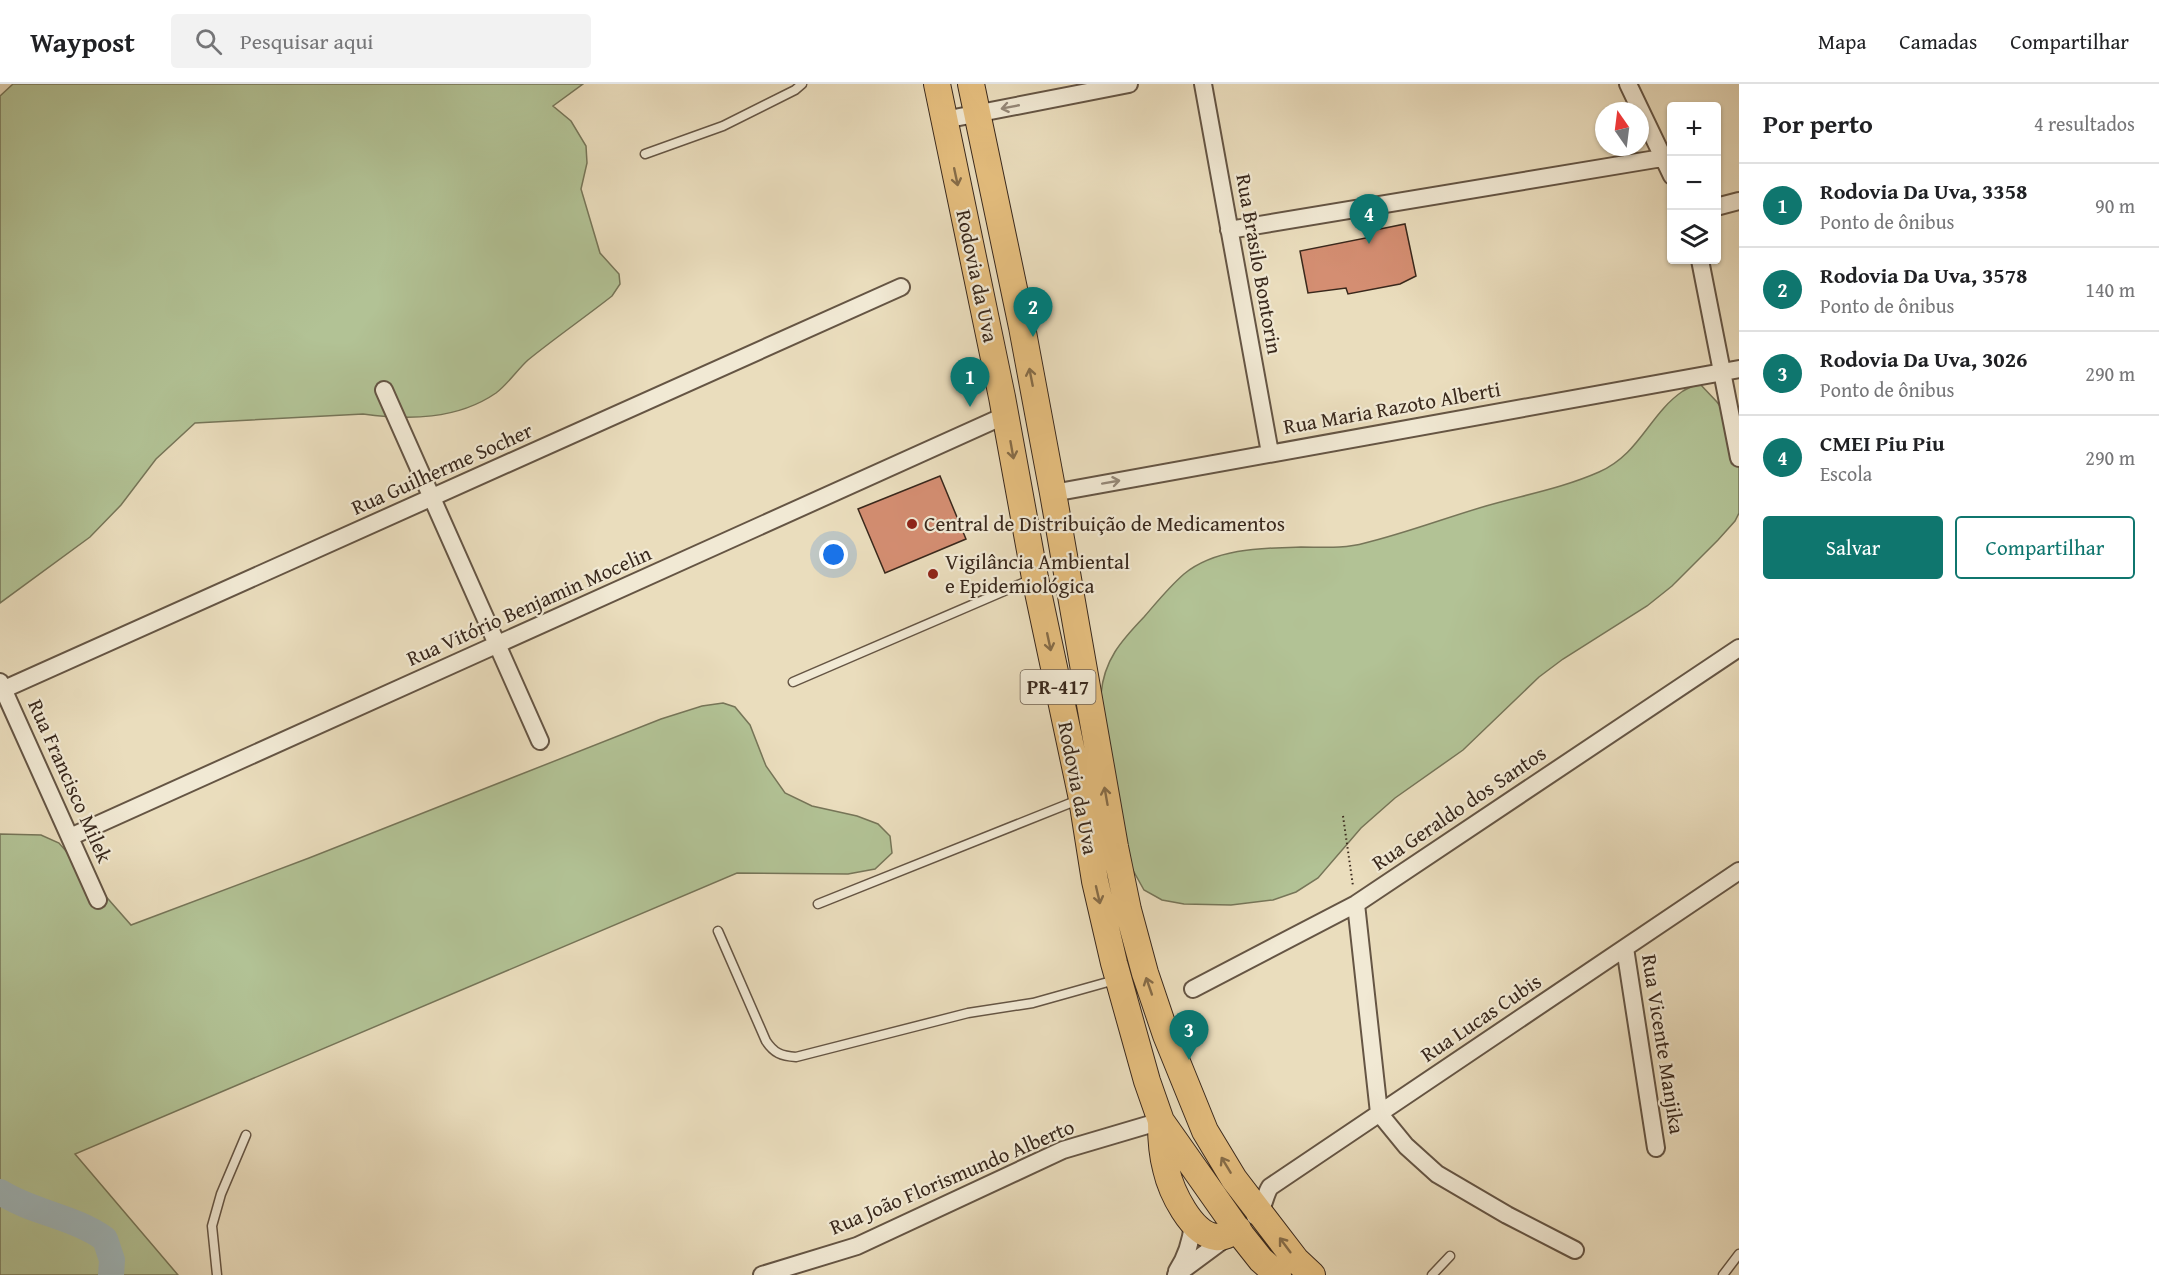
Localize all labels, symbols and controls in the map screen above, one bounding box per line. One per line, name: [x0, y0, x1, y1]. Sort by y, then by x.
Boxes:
search box: [171, 14, 591, 68]
text: Waypost: [30, 21, 135, 62]
icon: search: [192, 25, 225, 58]
text: Pesquisar aqui: [240, 25, 374, 57]
text: Mapa: [1818, 26, 1866, 57]
text: Camadas: [1899, 26, 1977, 57]
text: Compartilhar: [2010, 26, 2129, 57]
one-way arrow: [1001, 102, 1020, 113]
north arrow: [1595, 102, 1649, 156]
map controls: [1667, 102, 1721, 264]
button: +: [1667, 102, 1721, 156]
text: Por perto: [1763, 104, 1873, 143]
text: 4 resultados: [2034, 109, 2135, 138]
button: −: [1667, 156, 1721, 210]
one-way arrow: [951, 167, 962, 186]
street label: Rua Brasilo Bontorin: [1228, 171, 1291, 357]
text: Rodovia Da Uva, 3358: [1820, 175, 2028, 207]
text: 1: [1777, 191, 1788, 220]
text: 90 m: [2095, 191, 2135, 220]
pin: 4: [1350, 194, 1388, 244]
street label: Rodovia da Uva: [948, 207, 1007, 345]
text: Ponto de ônibus: [1820, 207, 1954, 236]
button: layers: [1667, 210, 1721, 264]
text: Rodovia Da Uva, 3578: [1820, 259, 2028, 291]
text: 2: [1777, 275, 1788, 304]
text: 140 m: [2085, 275, 2135, 304]
pin: 2: [1014, 288, 1052, 337]
text: Ponto de ônibus: [1820, 291, 1954, 320]
text: Rodovia Da Uva, 3026: [1820, 343, 2028, 375]
pin: 1: [950, 358, 990, 407]
text: 3: [1777, 359, 1788, 388]
text: 290 m: [2085, 359, 2135, 388]
one-way arrow: [1025, 368, 1036, 387]
street label: Rua Maria Razoto Alberti: [1281, 373, 1503, 442]
text: Ponto de ônibus: [1820, 375, 1954, 404]
street label: Rua Guilherme Socher: [346, 414, 538, 523]
text: CMEI Piu Piu: [1820, 427, 1945, 459]
one-way arrow: [1007, 440, 1018, 460]
text: 4: [1777, 443, 1788, 472]
text: 290 m: [2085, 443, 2135, 472]
text: Escola: [1820, 459, 1872, 488]
one-way arrow: [1100, 476, 1120, 487]
place label: Central de Distribuição de Medicamentos: [924, 508, 1285, 539]
button: Salvar: [1763, 516, 1943, 579]
button: Compartilhar: [1955, 516, 2135, 579]
marker: Central de Distribuição de Medicamentos: [905, 517, 919, 531]
street label: Rua Vitório Benjamin Mocelin: [401, 537, 656, 674]
your location: [819, 540, 848, 569]
place label: Vigilância Ambiental e Epidemiológica: [945, 546, 1130, 601]
marker: Vigilância Ambiental e Epidemiológica: [926, 567, 940, 581]
one-way arrow: [1044, 632, 1055, 651]
road number: PR-417: [1020, 670, 1096, 704]
street label: Rua Francisco Milek: [20, 694, 121, 868]
street label: Rodovia da Uva: [1050, 719, 1107, 857]
street label: Rua Geraldo dos Santos: [1365, 738, 1552, 878]
one-way arrow: [1100, 787, 1111, 807]
one-way arrow: [1093, 885, 1104, 904]
street label: Rua Vicente Manjika: [1634, 952, 1693, 1136]
street label: Rua Lucas Cubis: [1414, 966, 1547, 1069]
one-way arrow: [1143, 977, 1154, 996]
pin: 3: [1170, 1010, 1208, 1060]
street label: Rua João Florismundo Alberto: [825, 1111, 1079, 1242]
one-way arrow: [1219, 1157, 1231, 1174]
one-way arrow: [1279, 1237, 1291, 1253]

